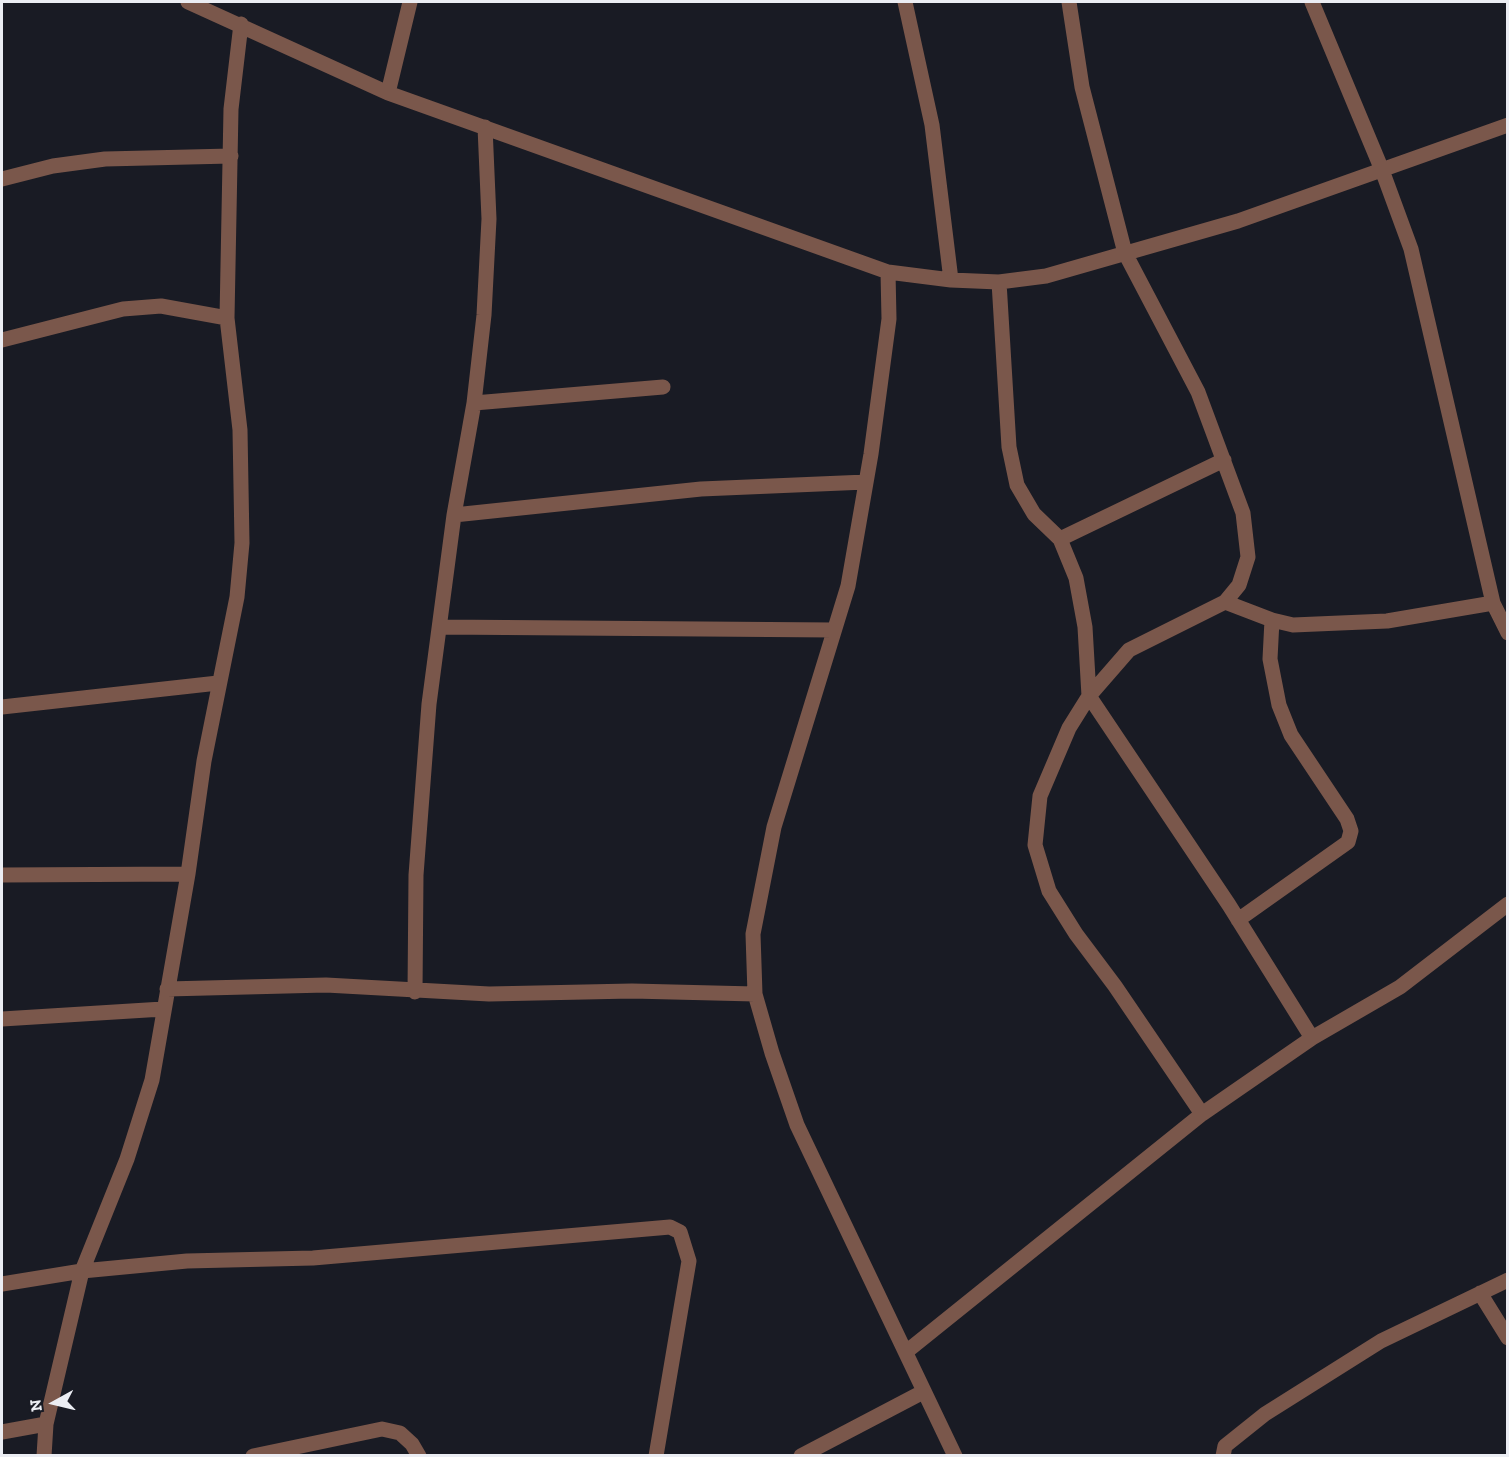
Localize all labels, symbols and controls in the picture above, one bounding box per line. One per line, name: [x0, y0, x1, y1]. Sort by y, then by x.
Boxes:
north arrow: [24, 1373, 84, 1433]
text: N: [25, 1398, 46, 1413]

